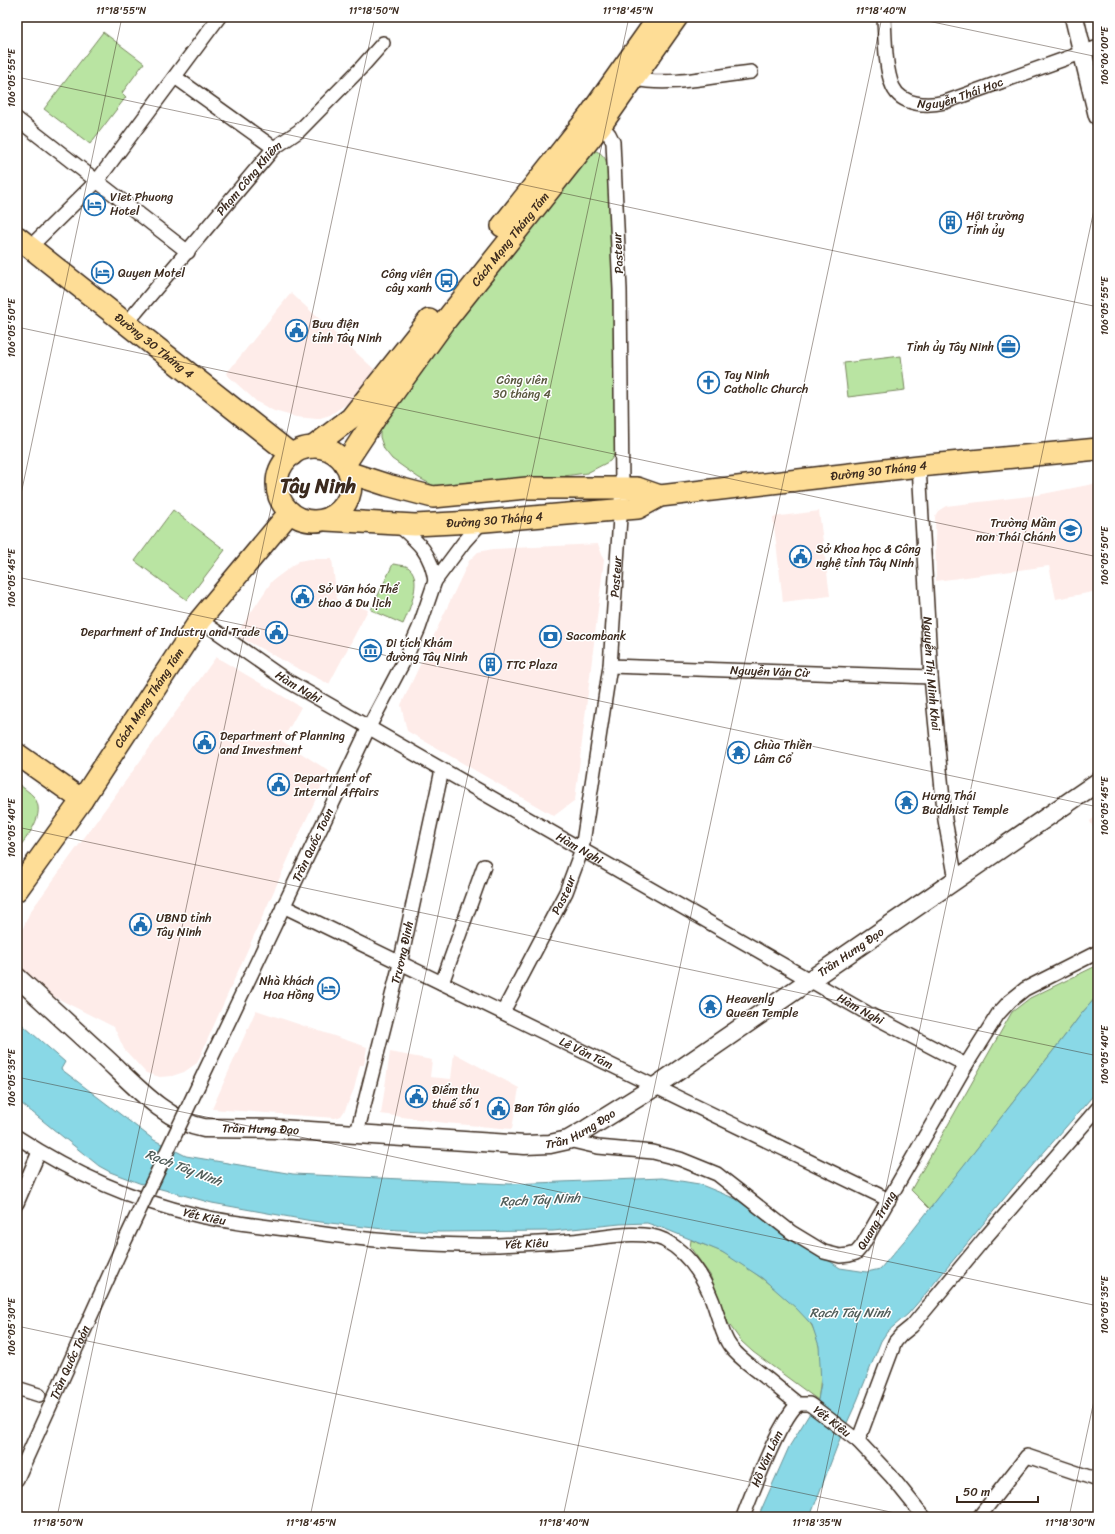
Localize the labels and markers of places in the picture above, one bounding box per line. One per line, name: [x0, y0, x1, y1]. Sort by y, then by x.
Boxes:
place label: Viet Phuong Hotel: [110, 186, 173, 222]
hotel icon: Viet Phuong Hotel: [82, 191, 108, 217]
place label: Hội trường Tỉnh ủy: [966, 205, 1024, 241]
building icon: Hội trường Tỉnh ủy: [938, 210, 964, 236]
hotel icon: Quyen Motel: [90, 260, 116, 286]
place label: Quyen Motel: [118, 262, 185, 284]
place label: Công viên cây xanh: [381, 263, 433, 299]
bus stop icon: Công viên cây xanh: [434, 268, 460, 294]
place label: Bưu điện tỉnh Tây Ninh: [312, 313, 382, 349]
public building icon: Bưu điện tỉnh Tây Ninh: [283, 318, 309, 344]
office icon: Tỉnh ủy Tây Ninh: [996, 334, 1022, 360]
place label: Tỉnh ủy Tây Ninh: [907, 336, 994, 358]
place label: Tay Ninh Catholic Church: [724, 364, 808, 400]
church icon: Tay Ninh Catholic Church: [695, 369, 721, 395]
place label: Trường Mầm non Thái Chánh: [976, 512, 1056, 548]
school or university icon: Trường Mầm non Thái Chánh: [1058, 517, 1084, 543]
place label: Sở Khoa học & Công nghệ tỉnh Tây Ninh: [816, 538, 921, 574]
public building icon: Sở Khoa học & Công nghệ tỉnh Tây Ninh: [788, 543, 814, 569]
place label: Sở Văn hóa Thể thao & Du lịch: [318, 578, 400, 614]
public building icon: Sở Văn hóa Thể thao & Du lịch: [289, 583, 315, 609]
public building icon: Department of Industry and Trade: [263, 619, 289, 645]
place label: Department of Industry and Trade: [81, 621, 260, 643]
bank icon: Sacombank: [538, 623, 564, 649]
place label: Sacombank: [566, 625, 627, 647]
place label: Di tích Khám đường Tây Ninh: [386, 632, 468, 668]
museum icon: Di tích Khám đường Tây Ninh: [358, 637, 384, 663]
building icon: TTC Plaza: [478, 652, 504, 678]
place label: TTC Plaza: [506, 654, 558, 676]
place label: Department of Planning and Investment: [220, 725, 345, 761]
public building icon: Department of Planning and Investment: [192, 730, 218, 756]
place label: Chùa Thiền Lâm Cổ: [754, 734, 812, 770]
temple icon: Chùa Thiền Lâm Cổ: [725, 739, 751, 765]
place label: Department of Internal Affairs: [293, 767, 379, 803]
public building icon: Department of Internal Affairs: [265, 772, 291, 798]
place label: Hưng Thái Buddhist Temple: [922, 785, 1009, 821]
temple icon: Hưng Thái Buddhist Temple: [893, 790, 919, 816]
place label: UBND tỉnh Tây Ninh: [156, 907, 212, 943]
public building icon: UBND tỉnh Tây Ninh: [128, 912, 154, 938]
place label: Nhà khách Hoa Hồng: [259, 970, 314, 1006]
hotel icon: Nhà khách Hoa Hồng: [316, 975, 342, 1001]
place label: Heavenly Queen Temple: [726, 988, 798, 1024]
temple icon: Heavenly Queen Temple: [698, 993, 724, 1019]
place label: Điểm thu thuế số 1: [432, 1079, 480, 1115]
public building icon: Điểm thu thuế số 1: [403, 1084, 429, 1110]
public building icon: Ban Tôn giáo: [486, 1095, 512, 1121]
place label: Ban Tôn giáo: [514, 1097, 580, 1119]

